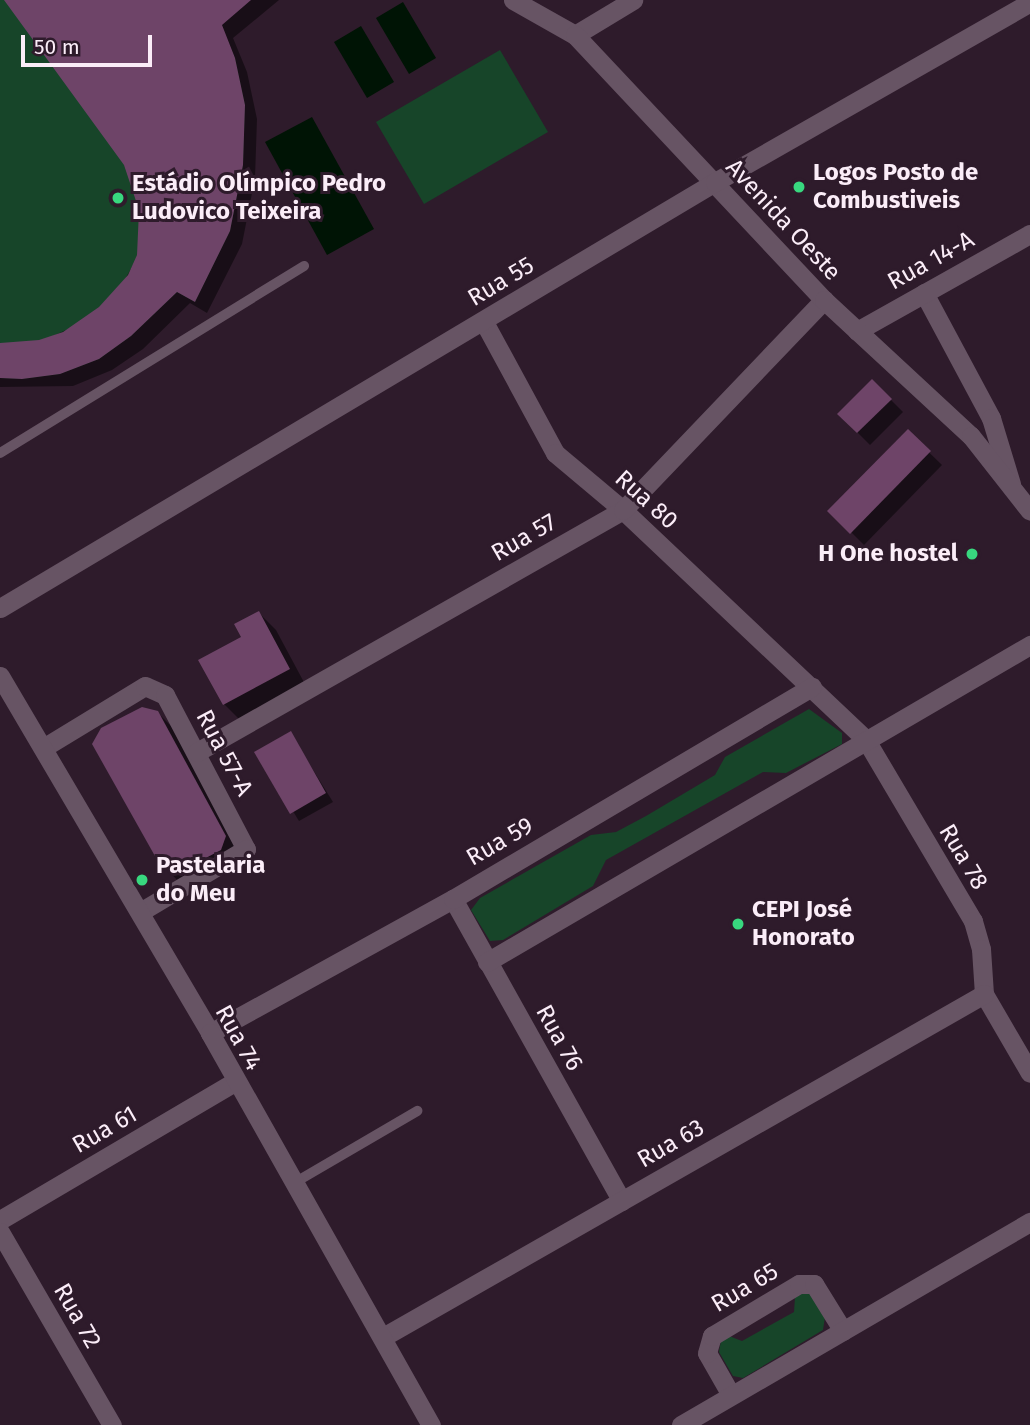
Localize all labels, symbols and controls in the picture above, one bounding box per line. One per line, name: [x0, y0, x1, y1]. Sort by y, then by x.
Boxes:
scale bar: [24, 21, 156, 65]
text: 50 m: [34, 34, 80, 60]
street label: Avenida Oeste: [719, 153, 847, 287]
place label: Logos Posto de Combustiveis: [813, 159, 978, 215]
place label: Estádio Olímpico Pedro Ludovico Teixeira: [132, 170, 386, 226]
marker: Logos Posto de Combustiveis: [791, 179, 807, 195]
marker: Estádio Olímpico Pedro Ludovico Teixeira: [110, 190, 126, 206]
street label: Rua 14-A: [883, 226, 979, 296]
street label: Rua 55: [463, 251, 539, 313]
street label: Rua 80: [609, 464, 683, 536]
street label: Rua 57: [486, 508, 562, 568]
place label: H One hostel: [818, 540, 958, 568]
marker: H One hostel: [964, 546, 980, 562]
street label: Rua 57-A: [189, 705, 259, 801]
street label: Rua 59: [462, 811, 538, 873]
street label: Rua 78: [932, 819, 994, 895]
place label: Pastelaria do Meu: [156, 852, 265, 908]
marker: Pastelaria do Meu: [134, 872, 150, 888]
place label: CEPI José Honorato: [752, 896, 855, 952]
marker: CEPI José Honorato: [730, 916, 746, 932]
street label: Rua 74: [208, 1000, 268, 1076]
street label: Rua 76: [529, 1000, 589, 1076]
street label: Rua 61: [68, 1100, 142, 1160]
street label: Rua 63: [632, 1113, 710, 1175]
street label: Rua 65: [706, 1257, 784, 1319]
street label: Rua 72: [47, 1278, 107, 1354]

